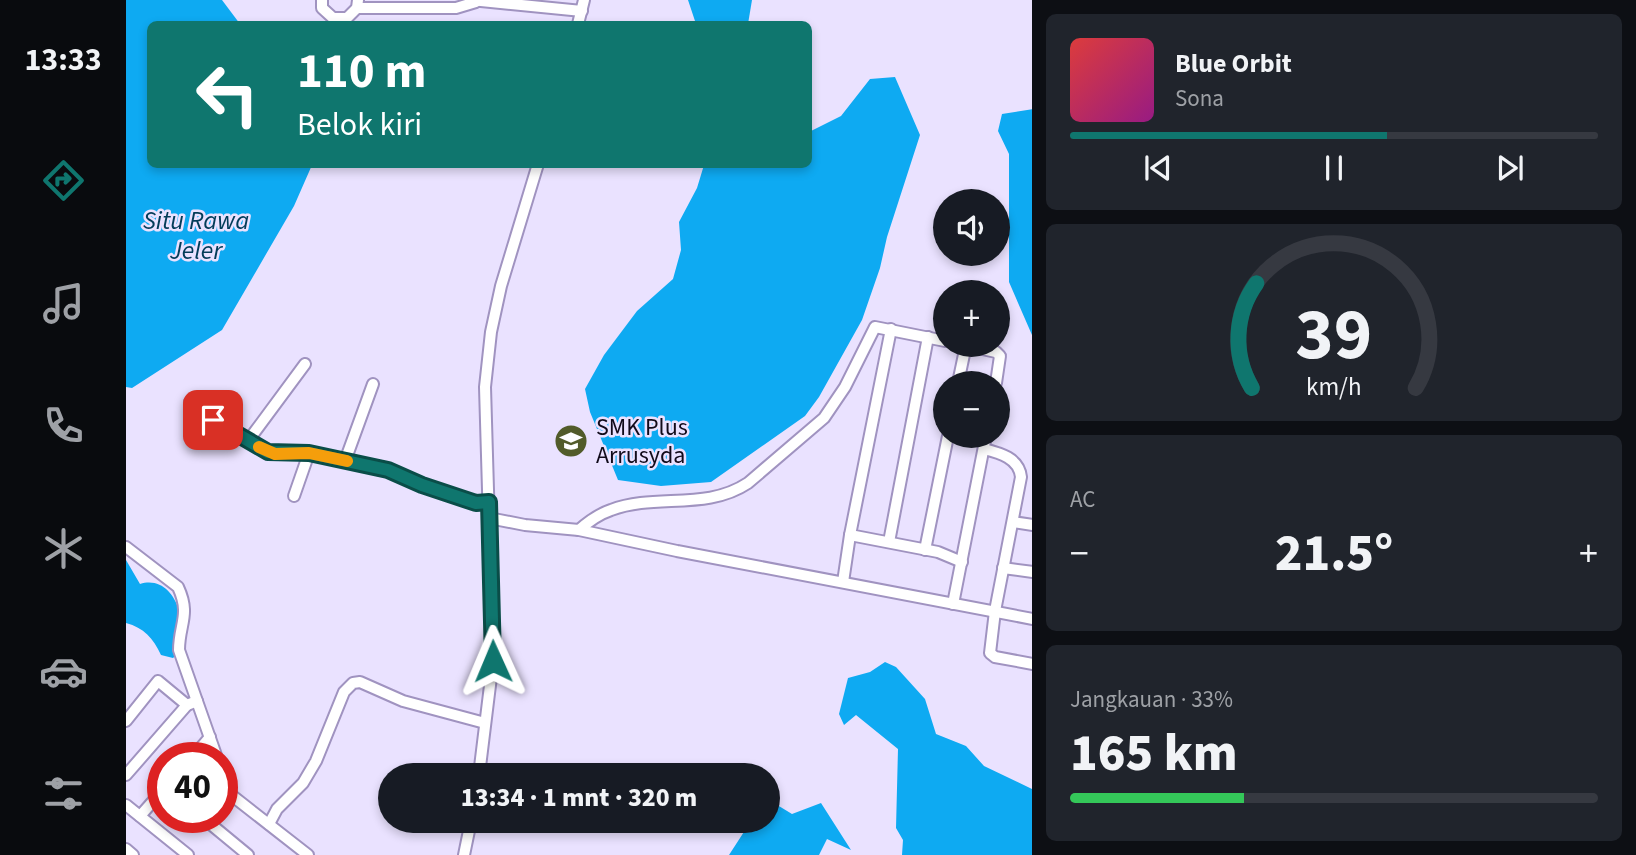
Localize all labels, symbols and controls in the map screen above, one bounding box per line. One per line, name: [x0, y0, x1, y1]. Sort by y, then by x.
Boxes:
text: 13:33: [24, 37, 102, 83]
text: 110 m: [297, 37, 426, 107]
text: Blue Orbit: [1175, 45, 1292, 82]
icon: left: [182, 49, 273, 140]
text: Sona: [1175, 82, 1224, 115]
text: Belok kiri: [297, 102, 422, 148]
icon: previous: [1139, 149, 1177, 187]
icon: pause: [1315, 149, 1353, 187]
icon: next: [1491, 149, 1529, 187]
icon: directions: [39, 156, 88, 205]
map controls: [933, 189, 1010, 448]
button: sound: [933, 189, 1010, 266]
water label: Situ Rawa Jeler: [143, 202, 249, 269]
icon: music: [39, 279, 88, 328]
button: +: [933, 280, 1010, 357]
text: 39: [1296, 284, 1372, 388]
text: km/h: [1306, 369, 1362, 405]
button: −: [933, 371, 1010, 448]
pin: [183, 390, 243, 450]
icon: phone: [39, 401, 88, 450]
icon: arrive: [194, 401, 232, 439]
place label: SMK Plus Arrusyda: [596, 410, 688, 473]
school or university icon: SMK Plus Arrusyda: [552, 422, 590, 460]
text: AC: [1070, 483, 1095, 516]
text: 21.5°: [1275, 517, 1393, 591]
icon: climate: [39, 524, 88, 573]
text: −: [1070, 527, 1089, 581]
text: +: [1579, 527, 1598, 581]
position arrow: [456, 624, 530, 698]
icon: car: [39, 647, 88, 696]
text: Jangkauan · 33%: [1070, 683, 1233, 716]
text: 165 km: [1070, 717, 1238, 791]
speed limit sign: 40: [147, 742, 238, 833]
icon: filters: [39, 769, 88, 818]
text: 13:34 · 1 mnt · 320 m: [461, 779, 697, 816]

